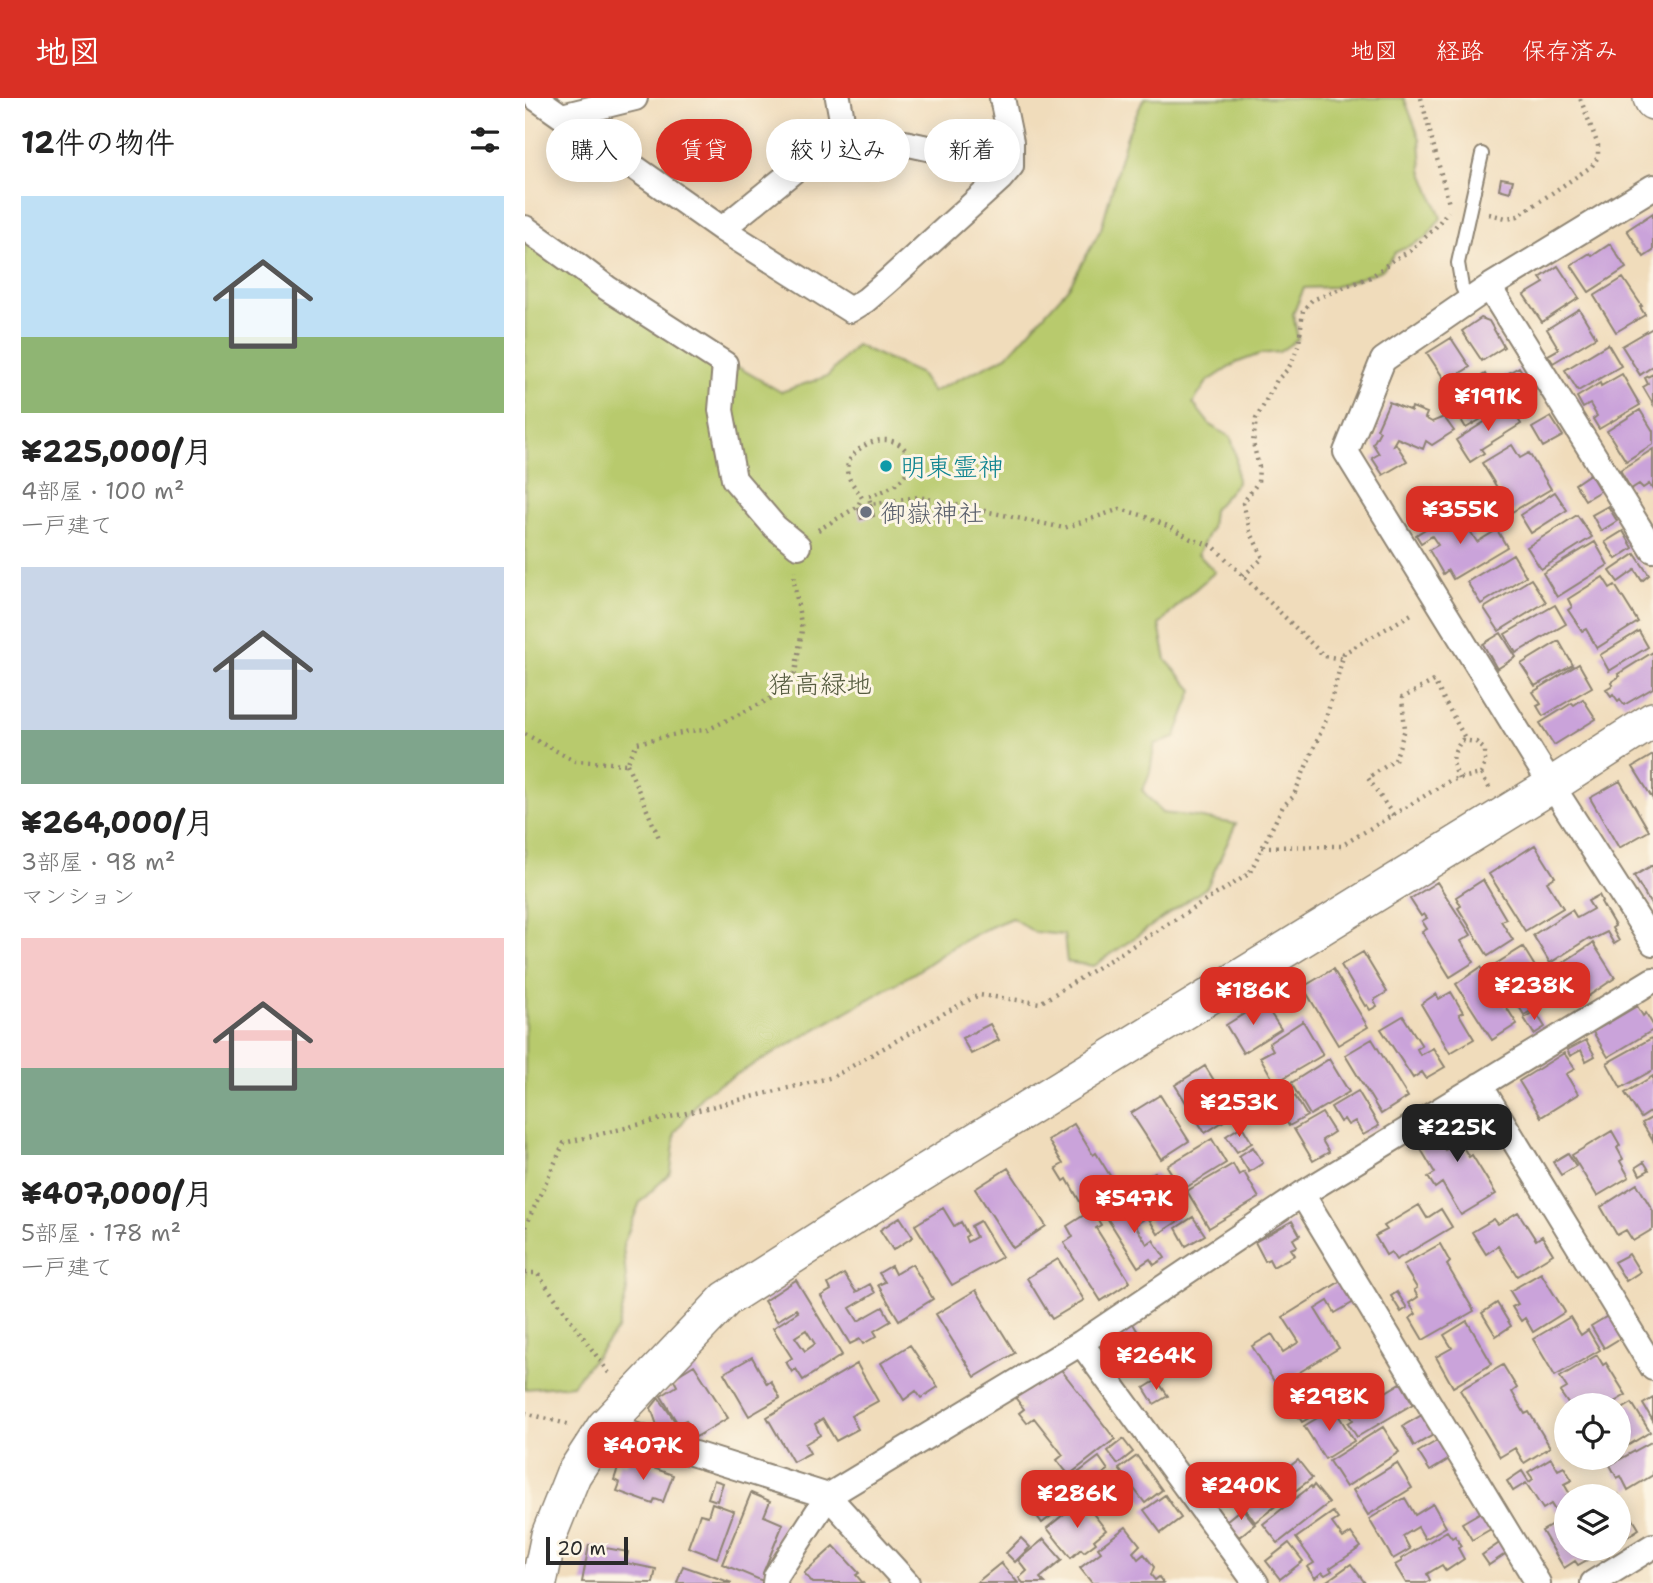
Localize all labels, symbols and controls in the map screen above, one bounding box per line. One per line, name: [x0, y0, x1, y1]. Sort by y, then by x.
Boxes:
text: 地図: [35, 29, 101, 74]
text: 地図: [1350, 35, 1398, 67]
text: 経路: [1436, 35, 1484, 67]
text: 保存済み: [1522, 35, 1618, 67]
chip: 購入: [546, 119, 642, 182]
chip: 賃貸: [656, 119, 752, 182]
chip: 絞り込み: [766, 119, 910, 182]
chip: 新着: [924, 119, 1020, 182]
icon: filters: [466, 121, 504, 159]
text: 12件の物件: [21, 122, 175, 163]
icon: home: [200, 241, 326, 367]
pin: ¥191K: [1439, 374, 1537, 433]
text: ¥191K: [1454, 381, 1522, 411]
text: ¥225,000/月: [21, 431, 213, 472]
place label: 明東霊神: [900, 449, 1004, 484]
marker: 明東霊神: [878, 458, 894, 474]
text: 4部屋 · 100 m²: [21, 476, 185, 506]
pin: ¥355K: [1411, 486, 1509, 546]
text: ¥355K: [1422, 494, 1498, 524]
place label: 御嶽神社: [880, 495, 984, 530]
marker: 御嶽神社: [858, 504, 874, 520]
text: 一戸建て: [21, 510, 113, 540]
icon: home: [200, 612, 326, 738]
park label: 猪高緑地: [768, 666, 872, 701]
text: ¥264,000/月: [21, 802, 214, 843]
text: 3部屋 · 98 m²: [21, 847, 175, 877]
text: マンション: [21, 881, 135, 911]
pin: ¥238K: [1485, 962, 1583, 1022]
pin: ¥186K: [1204, 968, 1302, 1027]
text: ¥238K: [1494, 970, 1574, 1000]
text: ¥186K: [1216, 975, 1290, 1005]
icon: home: [200, 983, 326, 1109]
pin: ¥253K: [1190, 1080, 1288, 1139]
text: ¥253K: [1200, 1087, 1278, 1117]
pin: ¥225K: [1408, 1104, 1506, 1164]
text: ¥225K: [1418, 1112, 1496, 1142]
text: ¥407,000/月: [21, 1173, 213, 1214]
pin: ¥547K: [1085, 1176, 1183, 1235]
text: ¥547K: [1095, 1183, 1173, 1213]
text: 5部屋 · 178 m²: [21, 1218, 181, 1248]
text: 一戸建て: [21, 1252, 113, 1282]
pin: ¥264K: [1107, 1332, 1205, 1392]
text: ¥264K: [1116, 1340, 1196, 1370]
pin: ¥298K: [1280, 1374, 1378, 1433]
text: ¥298K: [1289, 1381, 1369, 1411]
map controls: [1554, 1393, 1631, 1561]
button: locate: [1554, 1393, 1631, 1470]
pin: ¥407K: [594, 1422, 692, 1482]
text: ¥407K: [603, 1430, 683, 1460]
pin: ¥240K: [1192, 1462, 1290, 1522]
pin: ¥286K: [1028, 1470, 1126, 1530]
text: ¥240K: [1201, 1470, 1281, 1500]
text: ¥286K: [1037, 1478, 1117, 1508]
button: layers: [1554, 1484, 1631, 1561]
scale bar: [546, 1534, 628, 1566]
text: 20 m: [557, 1536, 606, 1561]

